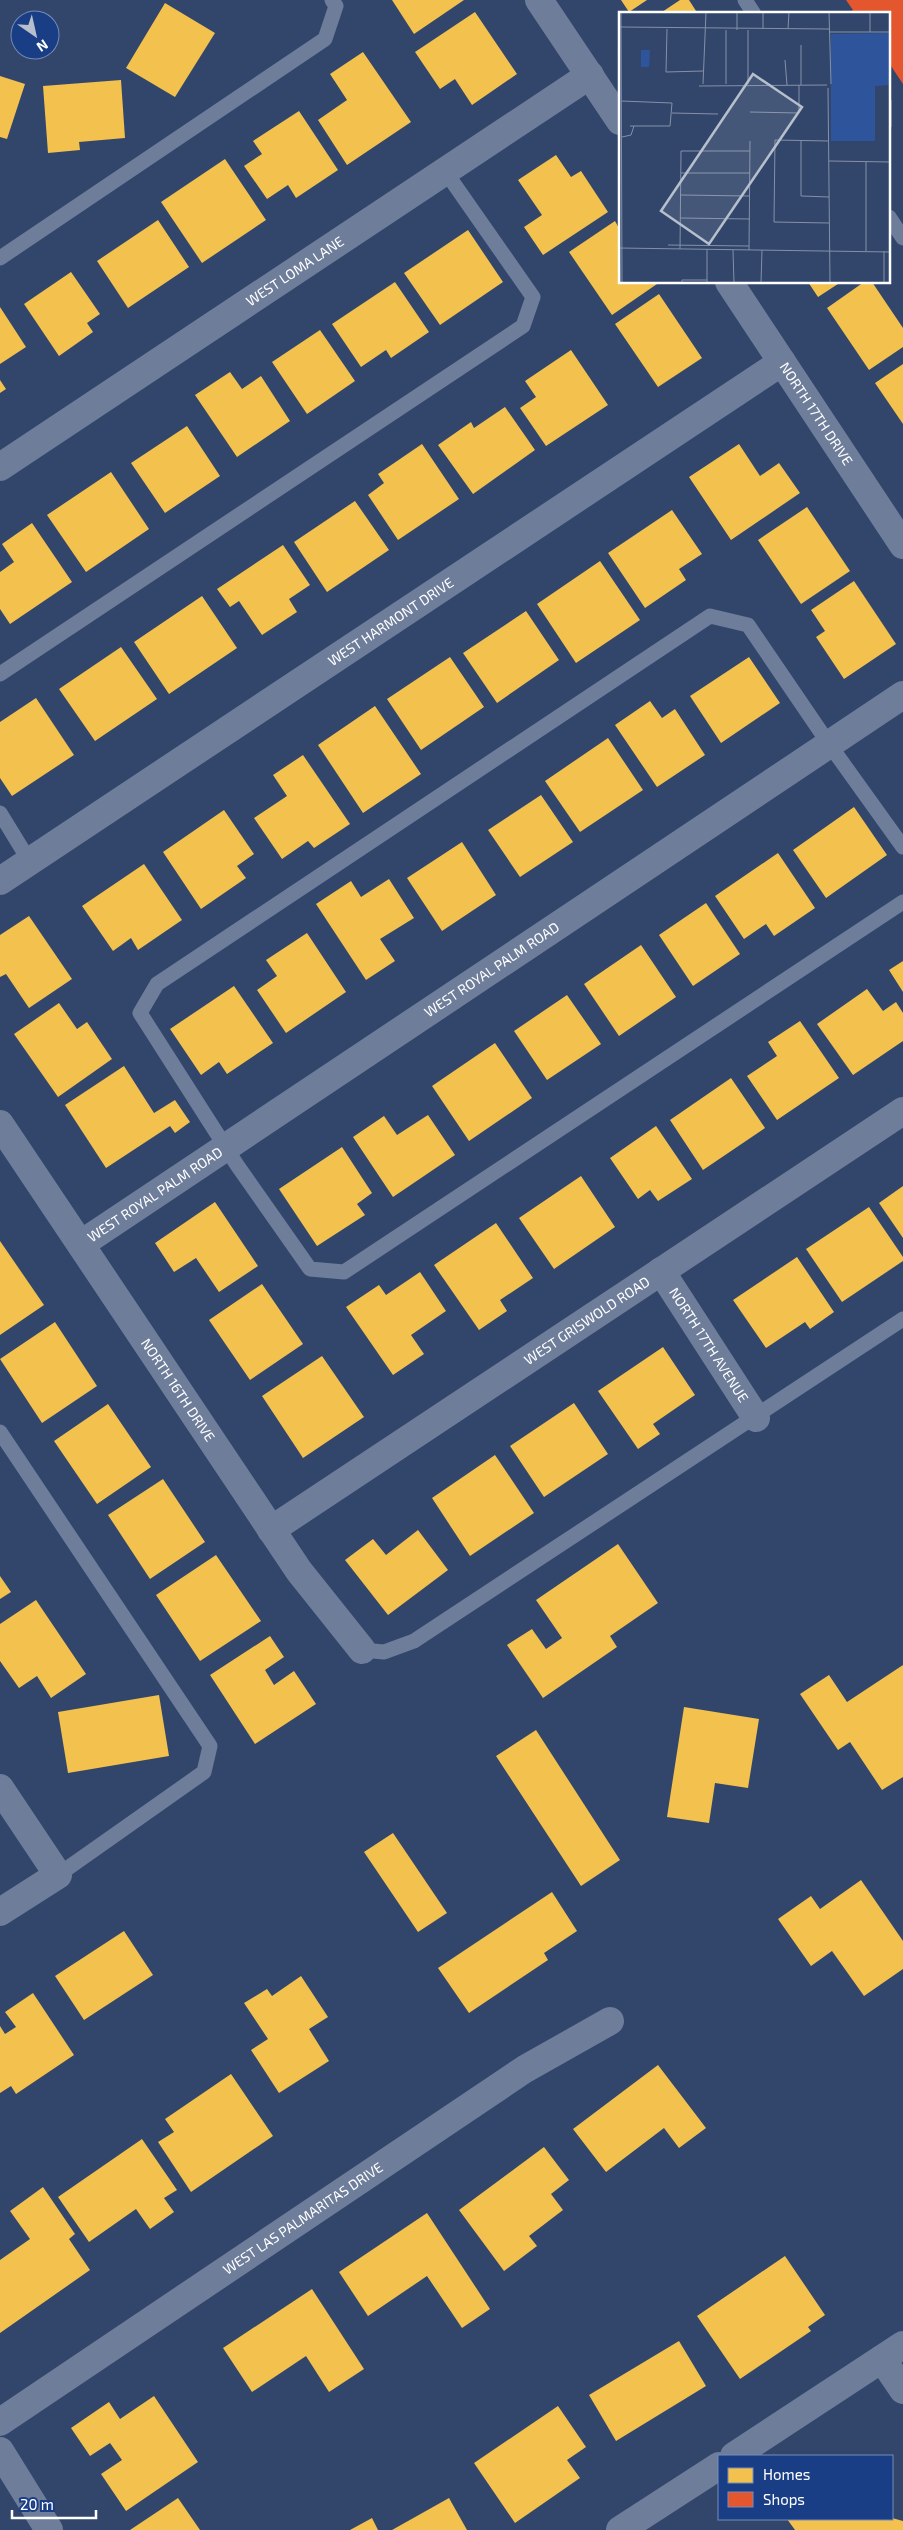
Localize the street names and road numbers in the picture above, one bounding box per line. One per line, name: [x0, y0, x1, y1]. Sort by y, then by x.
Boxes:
street label: WEST LOMA LANE: [243, 232, 347, 309]
street label: NORTH 17TH DRIVE: [776, 359, 857, 468]
street label: WEST HARMONT DRIVE: [325, 573, 457, 669]
street label: WEST ROYAL PALM ROAD: [421, 918, 562, 1020]
street label: WEST ROYAL PALM ROAD: [84, 1143, 225, 1245]
street label: WEST GRISWOLD ROAD: [521, 1272, 653, 1368]
street label: NORTH 17TH AVENUE: [666, 1284, 753, 1405]
street label: NORTH 16TH DRIVE: [138, 1335, 219, 1445]
street label: WEST LAS PALMARITAS DRIVE: [220, 2158, 386, 2278]

